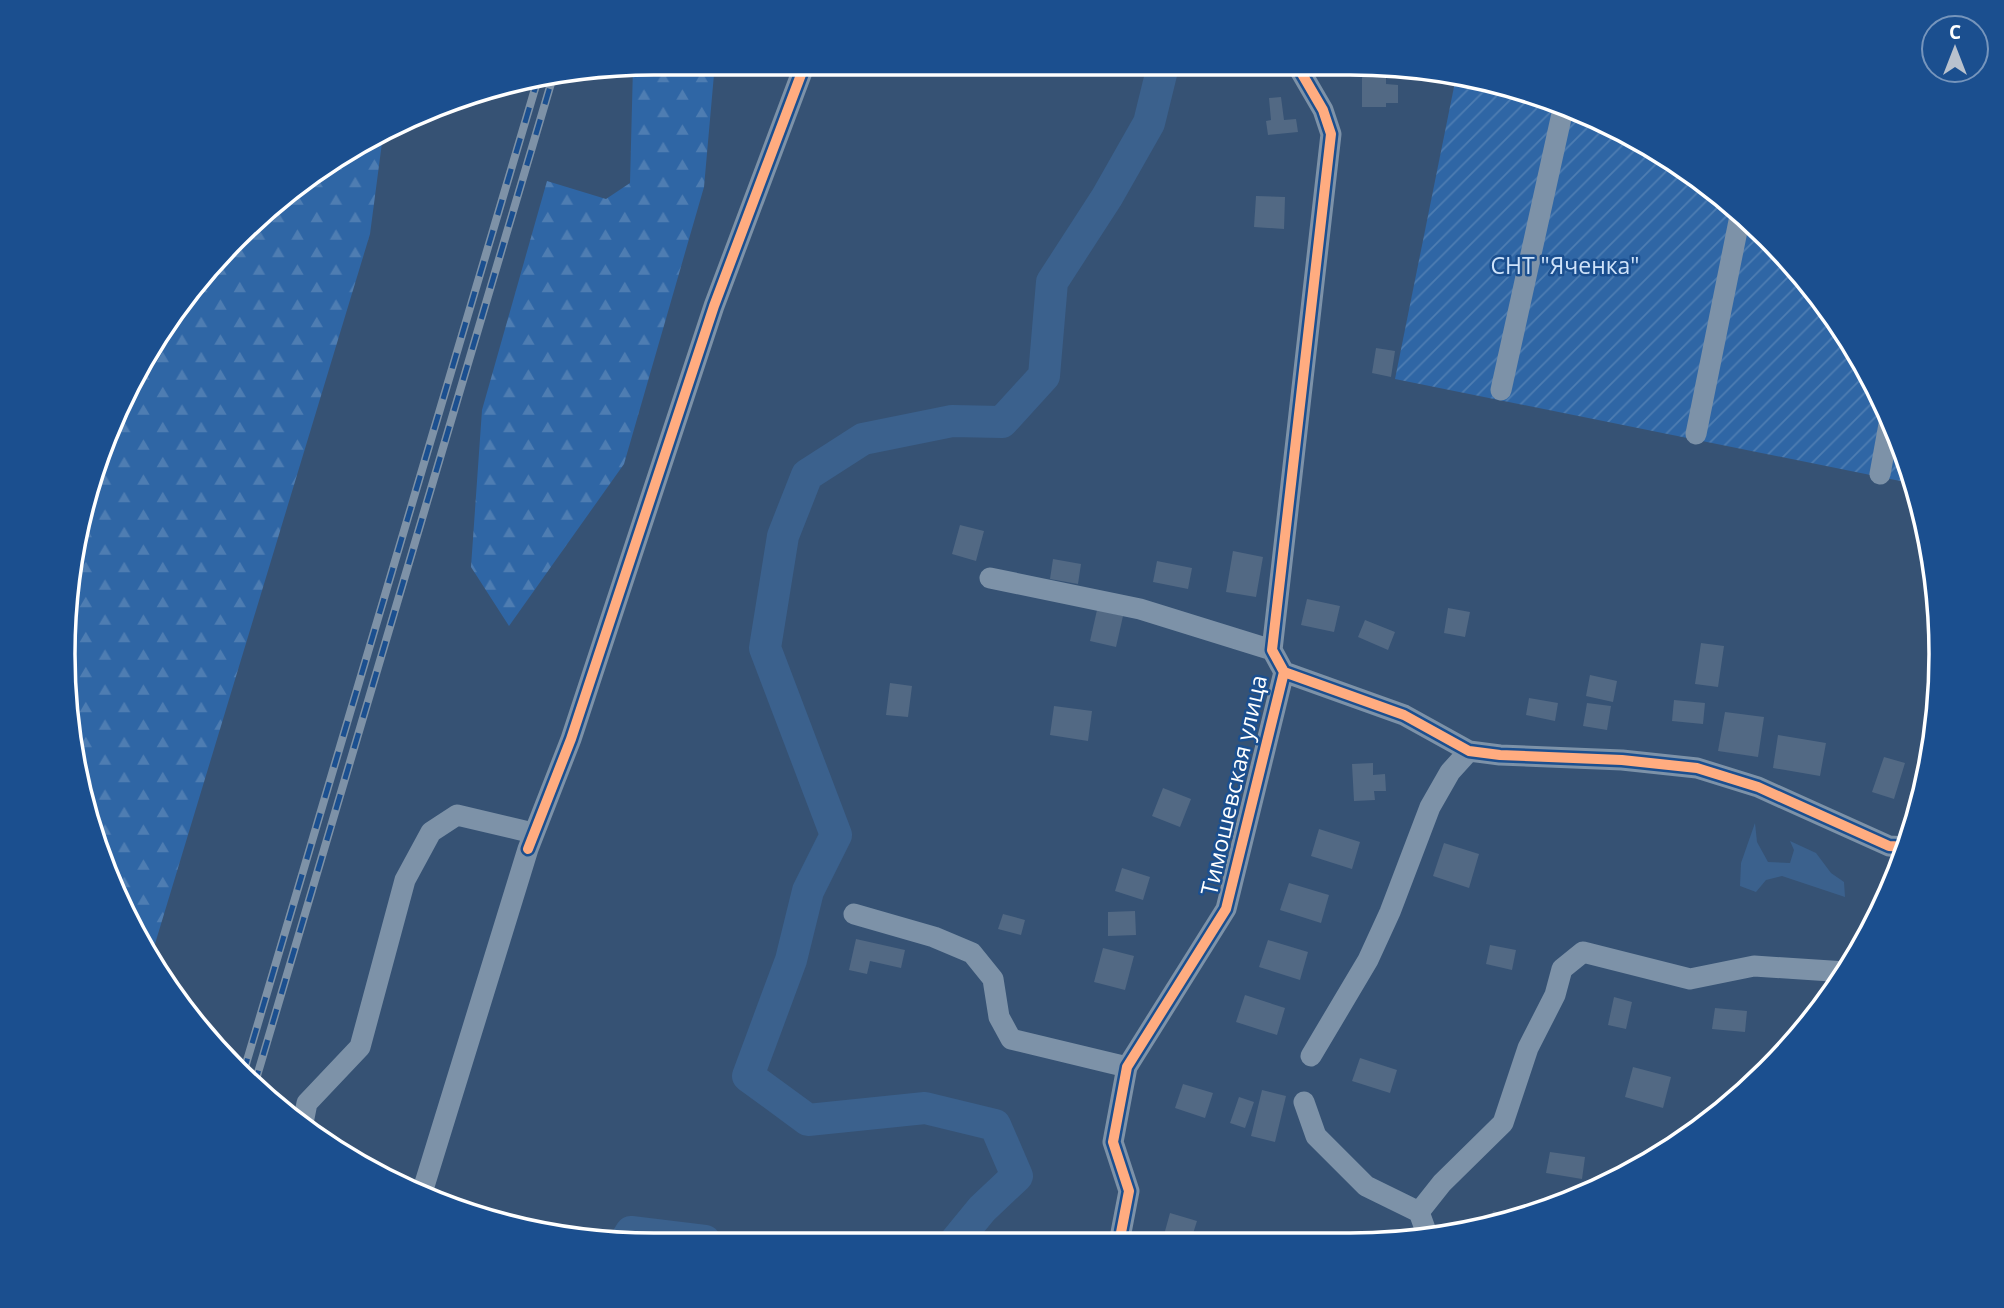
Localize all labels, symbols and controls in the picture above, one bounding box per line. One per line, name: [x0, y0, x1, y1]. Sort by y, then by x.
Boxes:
north arrow: [1920, 14, 1990, 84]
text: С: [1949, 19, 1961, 45]
park label: СНТ "Яченка": [1490, 249, 1640, 281]
street label: Тимошевская улица: [1192, 672, 1274, 898]

